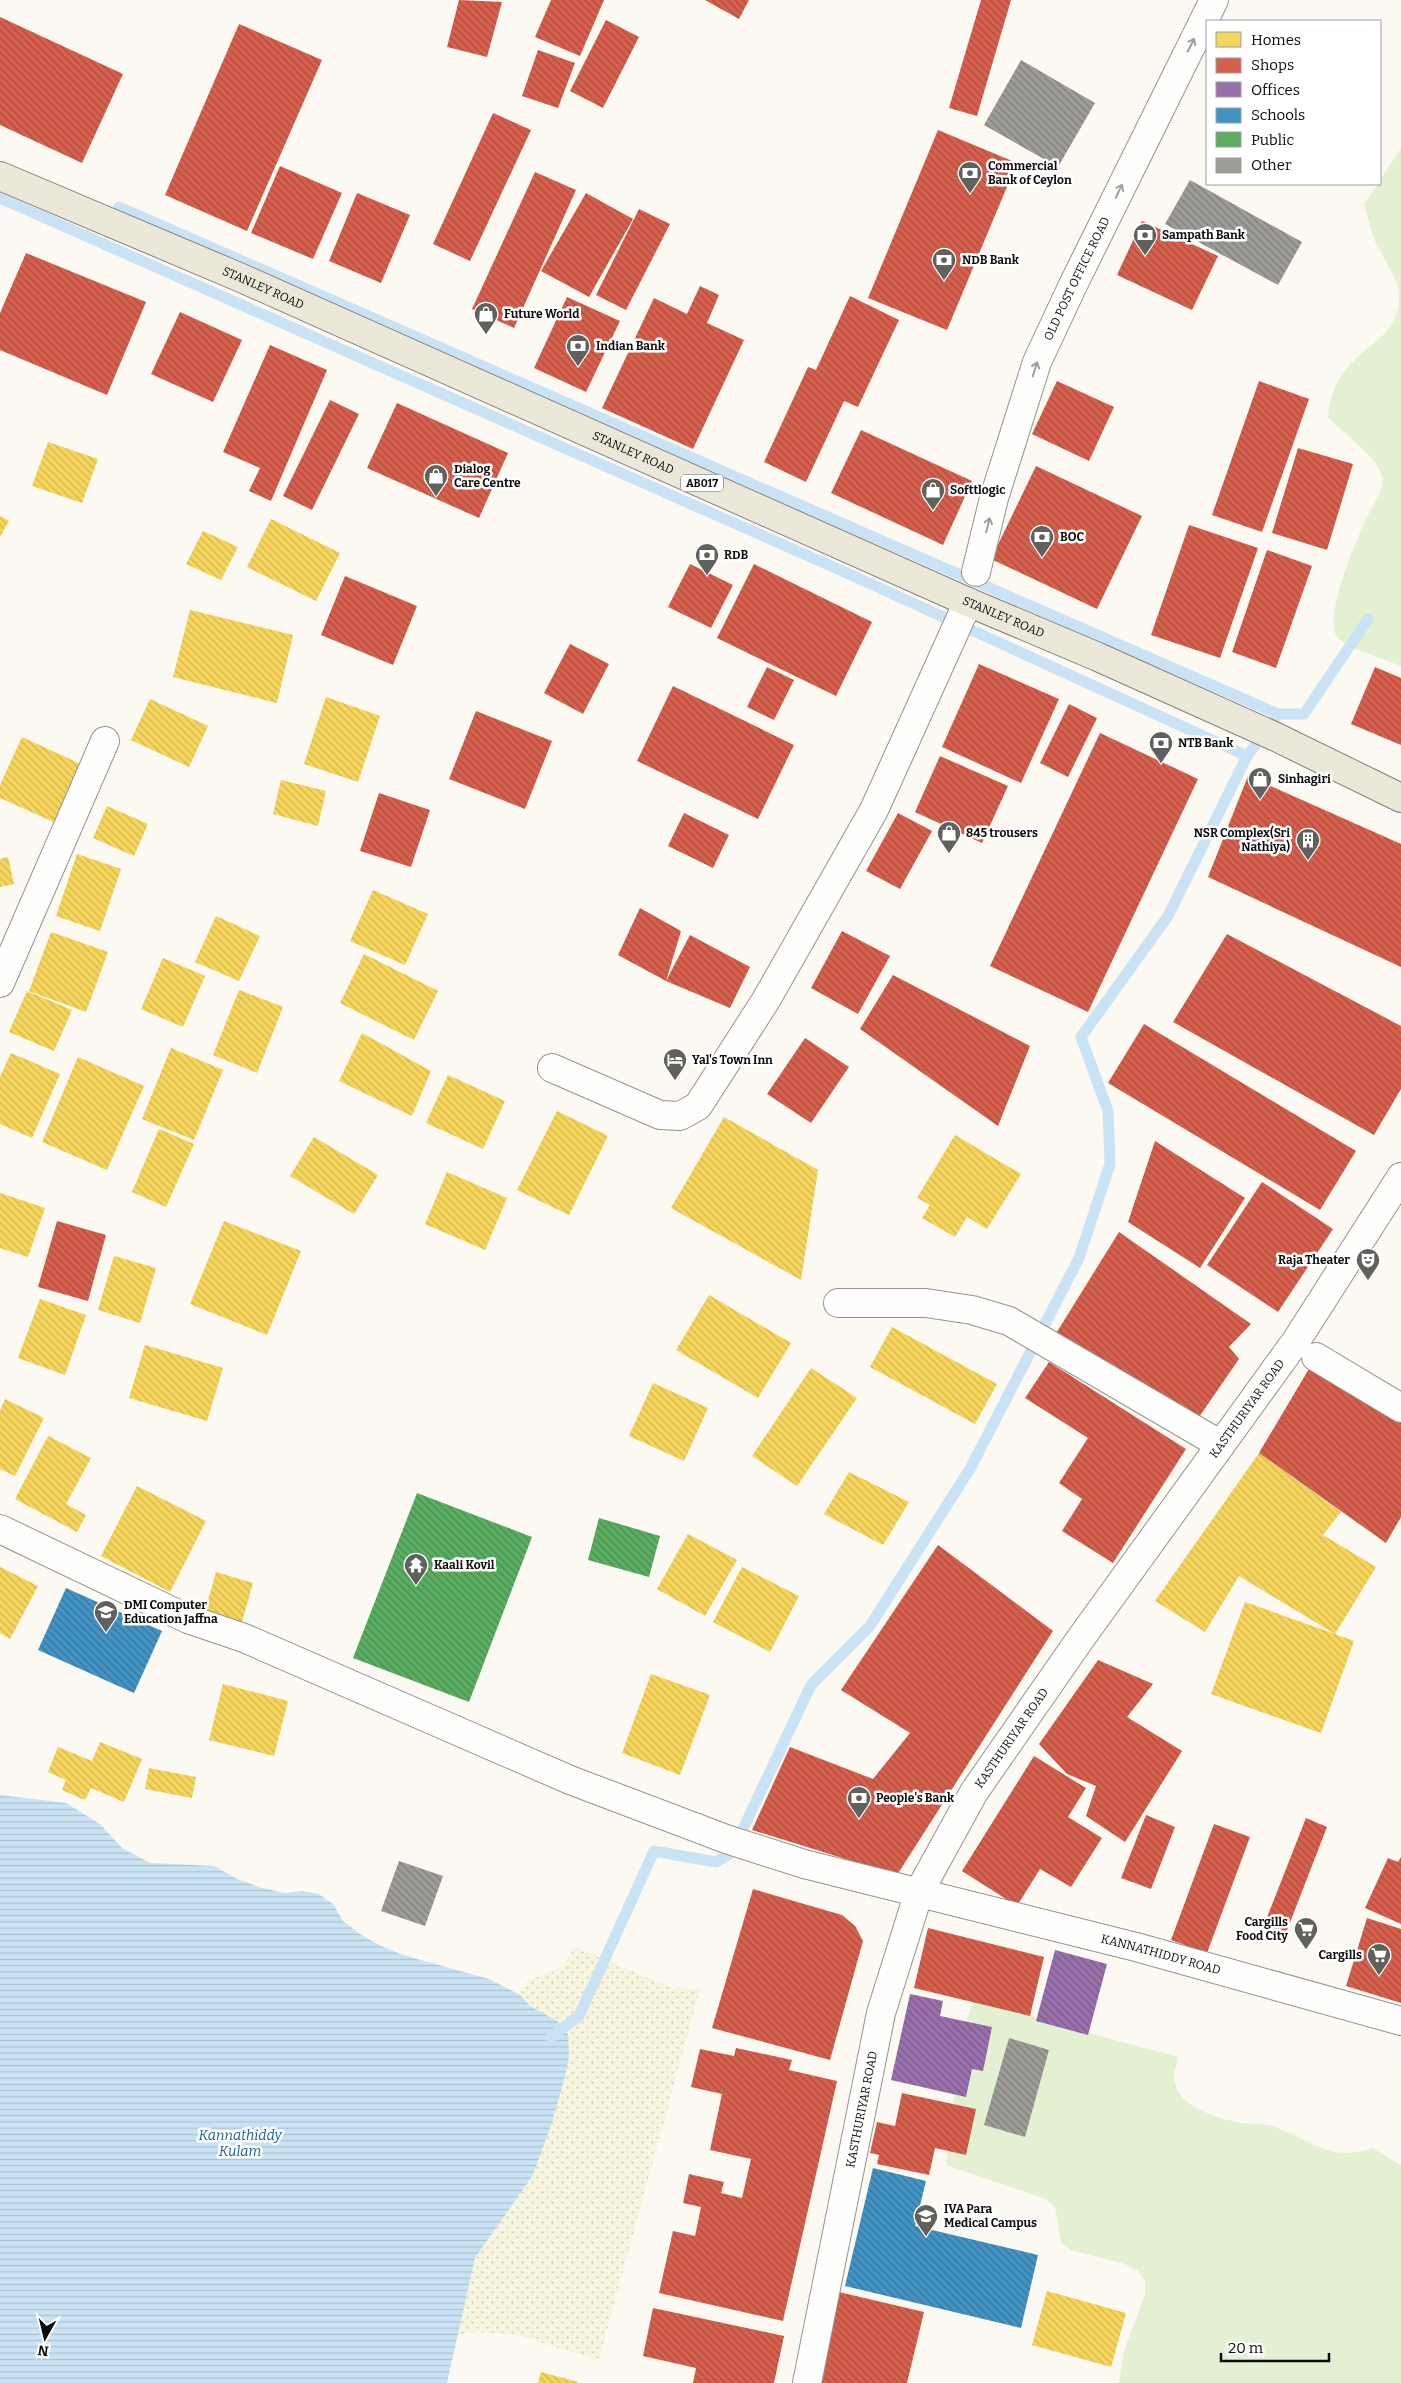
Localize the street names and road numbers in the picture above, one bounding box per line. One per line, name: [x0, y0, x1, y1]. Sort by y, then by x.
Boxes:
street label: OLD POST OFFICE ROAD: [1041, 215, 1113, 343]
street label: STANLEY ROAD: [220, 264, 306, 312]
street label: STANLEY ROAD: [590, 428, 676, 477]
road number: AB017: [681, 474, 723, 492]
street label: STANLEY ROAD: [960, 593, 1046, 640]
street label: KASTHURIYAR ROAD: [1207, 1356, 1287, 1461]
street label: KASTHURIYAR ROAD: [972, 1685, 1051, 1791]
street label: KANNATHIDDY ROAD: [1100, 1932, 1222, 1977]
street label: KASTHURIYAR ROAD: [843, 2050, 880, 2169]

